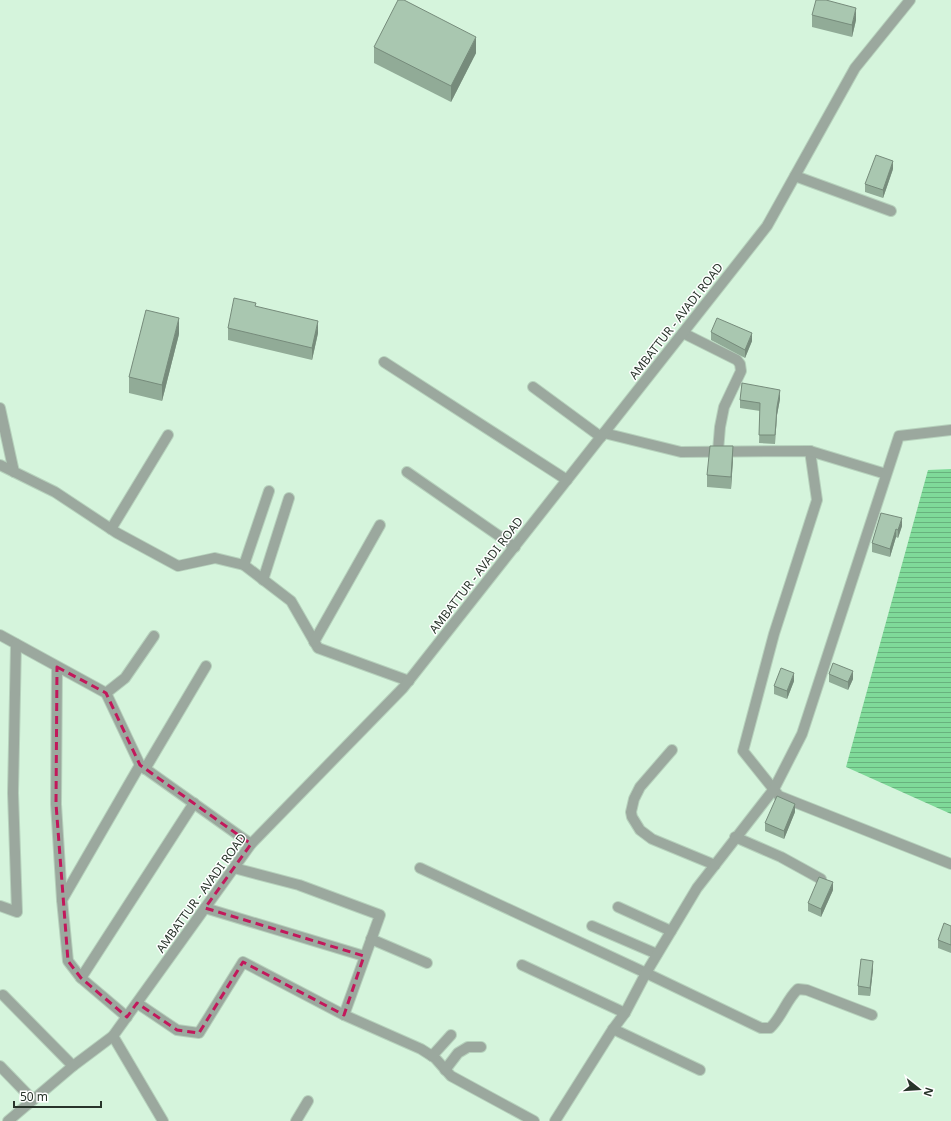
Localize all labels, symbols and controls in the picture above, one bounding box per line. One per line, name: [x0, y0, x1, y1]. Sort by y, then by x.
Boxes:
street label: AMBATTUR - AVADI ROAD: [625, 259, 727, 383]
street label: AMBATTUR - AVADI ROAD: [425, 513, 527, 637]
street label: AMBATTUR - AVADI ROAD: [152, 830, 250, 956]
north arrow: [899, 1069, 939, 1109]
scale bar: [14, 1083, 101, 1109]
text: N: [921, 1086, 938, 1099]
text: 50 m: [20, 1088, 48, 1105]

